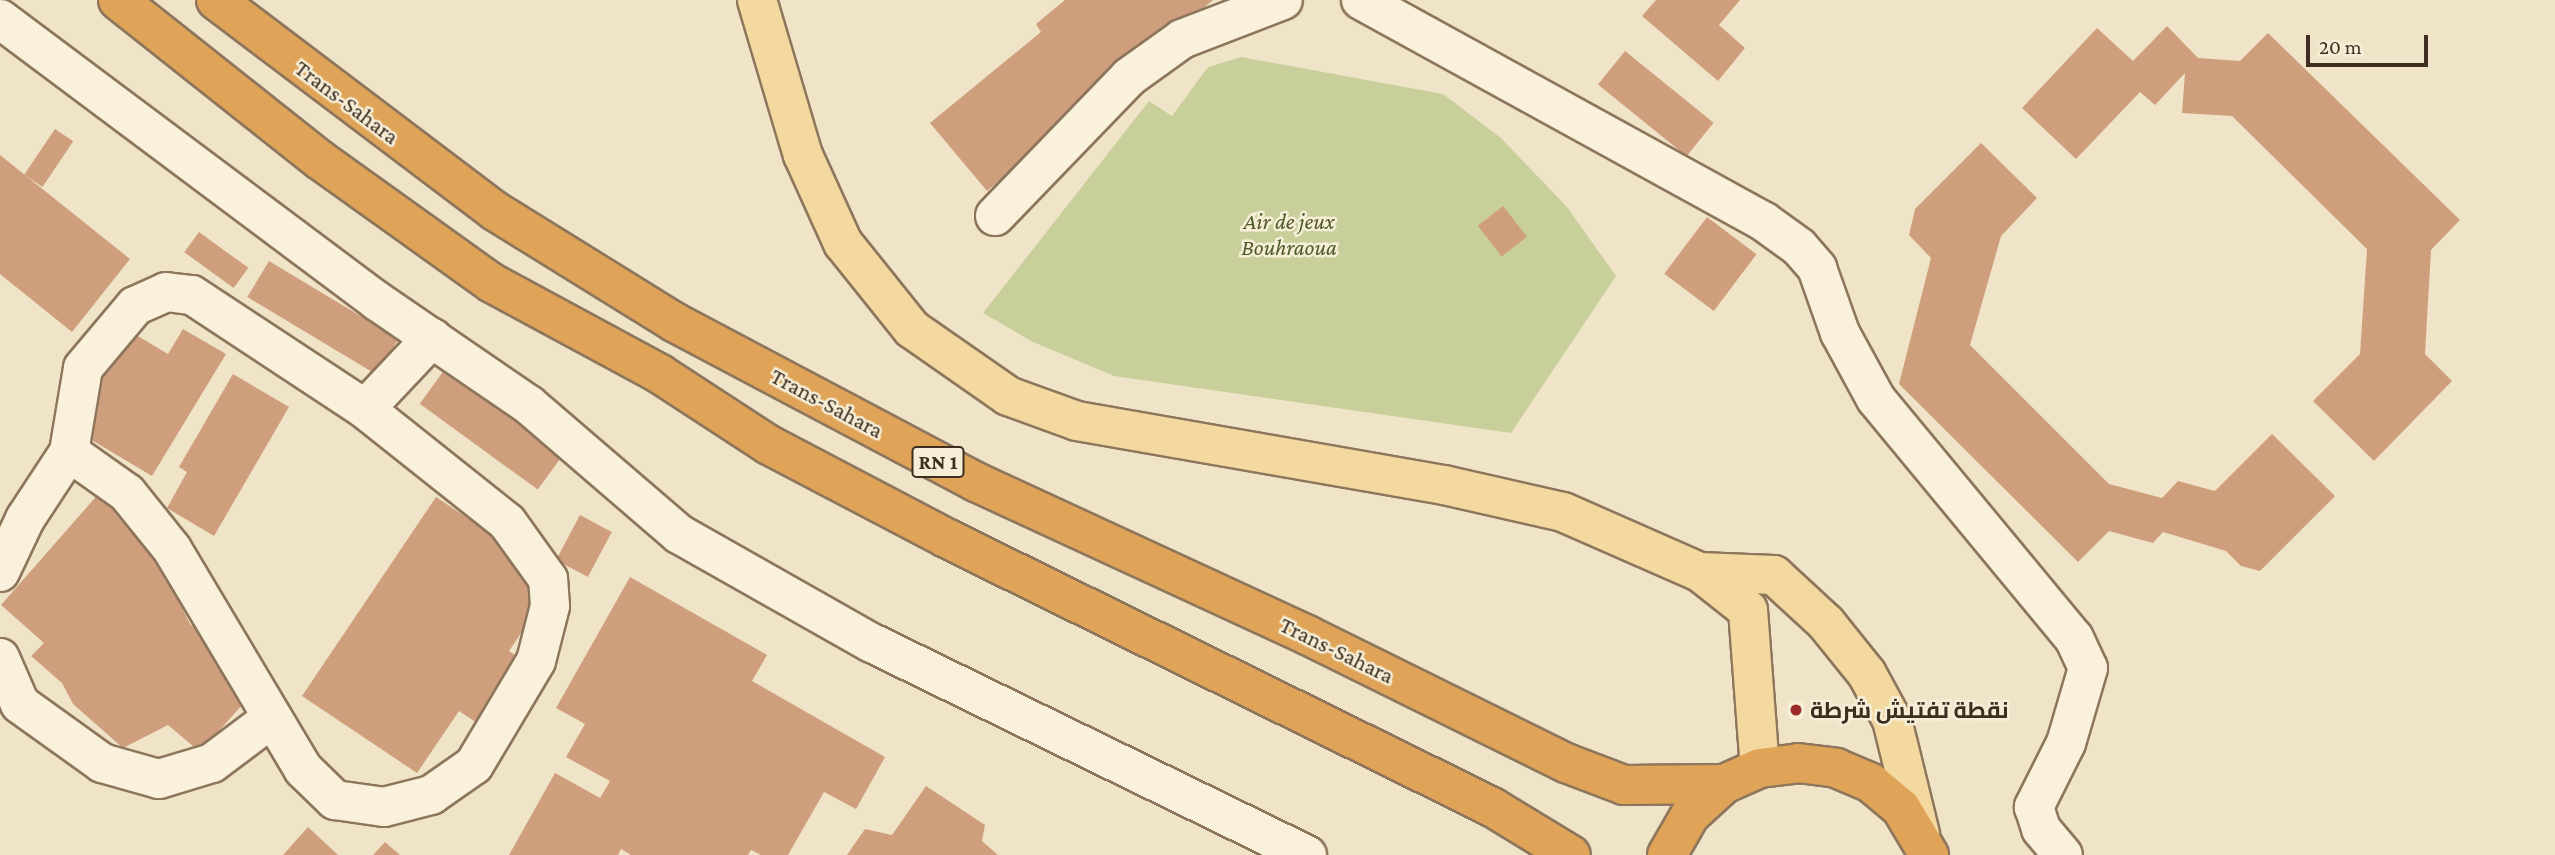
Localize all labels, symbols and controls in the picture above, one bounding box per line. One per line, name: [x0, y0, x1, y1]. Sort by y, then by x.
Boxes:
scale bar: [2310, 21, 2432, 65]
text: 20 m: [2319, 35, 2362, 59]
street label: Trans-Sahara: [289, 54, 405, 150]
park label: Air de jeux Bouhraoua: [1241, 207, 1337, 261]
street label: Trans-Sahara: [766, 362, 888, 444]
road number: RN 1: [910, 444, 966, 480]
street label: Trans-Sahara: [1275, 611, 1399, 689]
place label: نقطة تفتيش شرطة: [1810, 696, 2009, 724]
marker: نقطة تفتيش شرطة: [1788, 702, 1804, 718]

